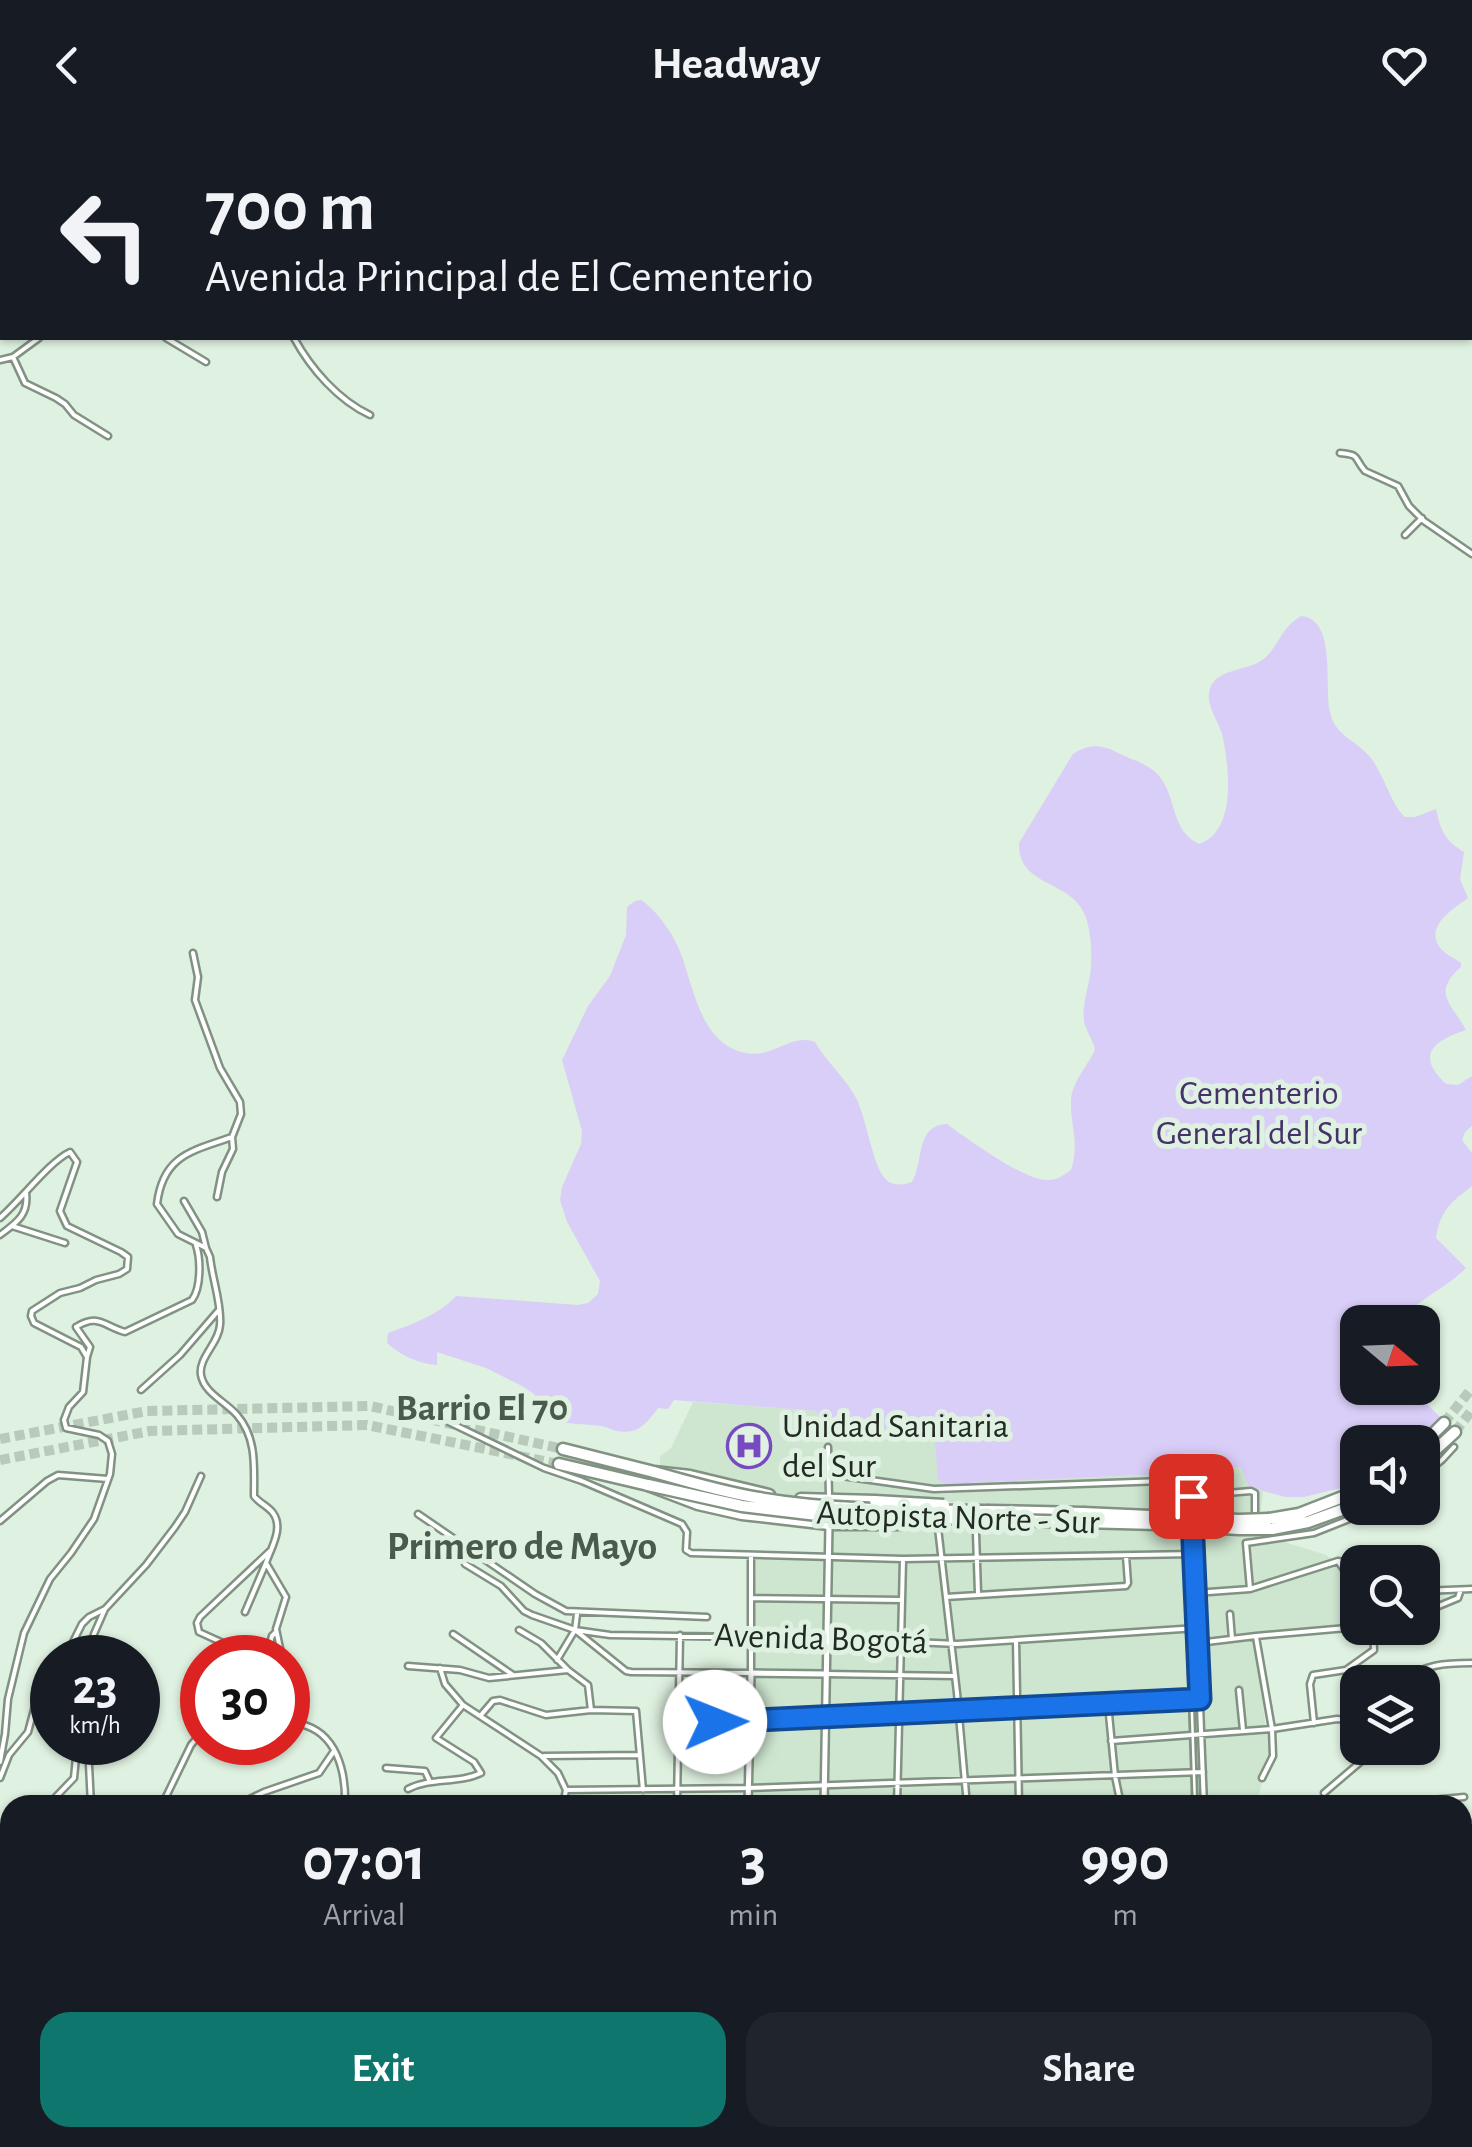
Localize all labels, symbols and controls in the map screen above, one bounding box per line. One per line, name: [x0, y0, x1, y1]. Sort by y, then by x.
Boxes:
icon: back: [40, 38, 95, 93]
icon: heart: [1377, 38, 1432, 93]
text: Headway: [651, 42, 821, 87]
icon: left: [40, 170, 170, 300]
text: 700 m: [205, 173, 375, 243]
text: Avenida Principal de El Cementerio: [205, 255, 814, 300]
park label: Cementerio General del Sur: [1156, 1076, 1363, 1151]
north arrow: [1340, 1305, 1440, 1405]
map controls: [1340, 1305, 1440, 1765]
district label: Barrio El 70: [396, 1390, 568, 1428]
place label: Unidad Sanitaria del Sur: [782, 1409, 1009, 1484]
hospital icon: Unidad Sanitaria del Sur: [726, 1423, 772, 1469]
button: sound: [1340, 1425, 1440, 1525]
pin: [1149, 1454, 1234, 1539]
icon: arrive: [1164, 1469, 1219, 1524]
street label: Autopista Norte - Sur: [816, 1496, 1101, 1540]
district label: Primero de Mayo: [387, 1527, 657, 1567]
button: search: [1340, 1545, 1440, 1645]
street label: Avenida Bogotá: [714, 1618, 928, 1660]
speed limit sign: 30: [180, 1635, 310, 1765]
text: 23: [72, 1663, 118, 1713]
button: layers: [1340, 1665, 1440, 1765]
position arrow: [663, 1670, 767, 1774]
text: km/h: [69, 1713, 121, 1738]
text: 07:01: [302, 1831, 426, 1891]
text: 3: [740, 1831, 766, 1891]
text: 990: [1080, 1831, 1170, 1891]
text: Arrival: [323, 1899, 405, 1931]
text: min: [728, 1899, 778, 1931]
text: m: [1112, 1899, 1138, 1931]
button: Exit: [40, 2012, 726, 2127]
button: Share: [746, 2012, 1432, 2127]

